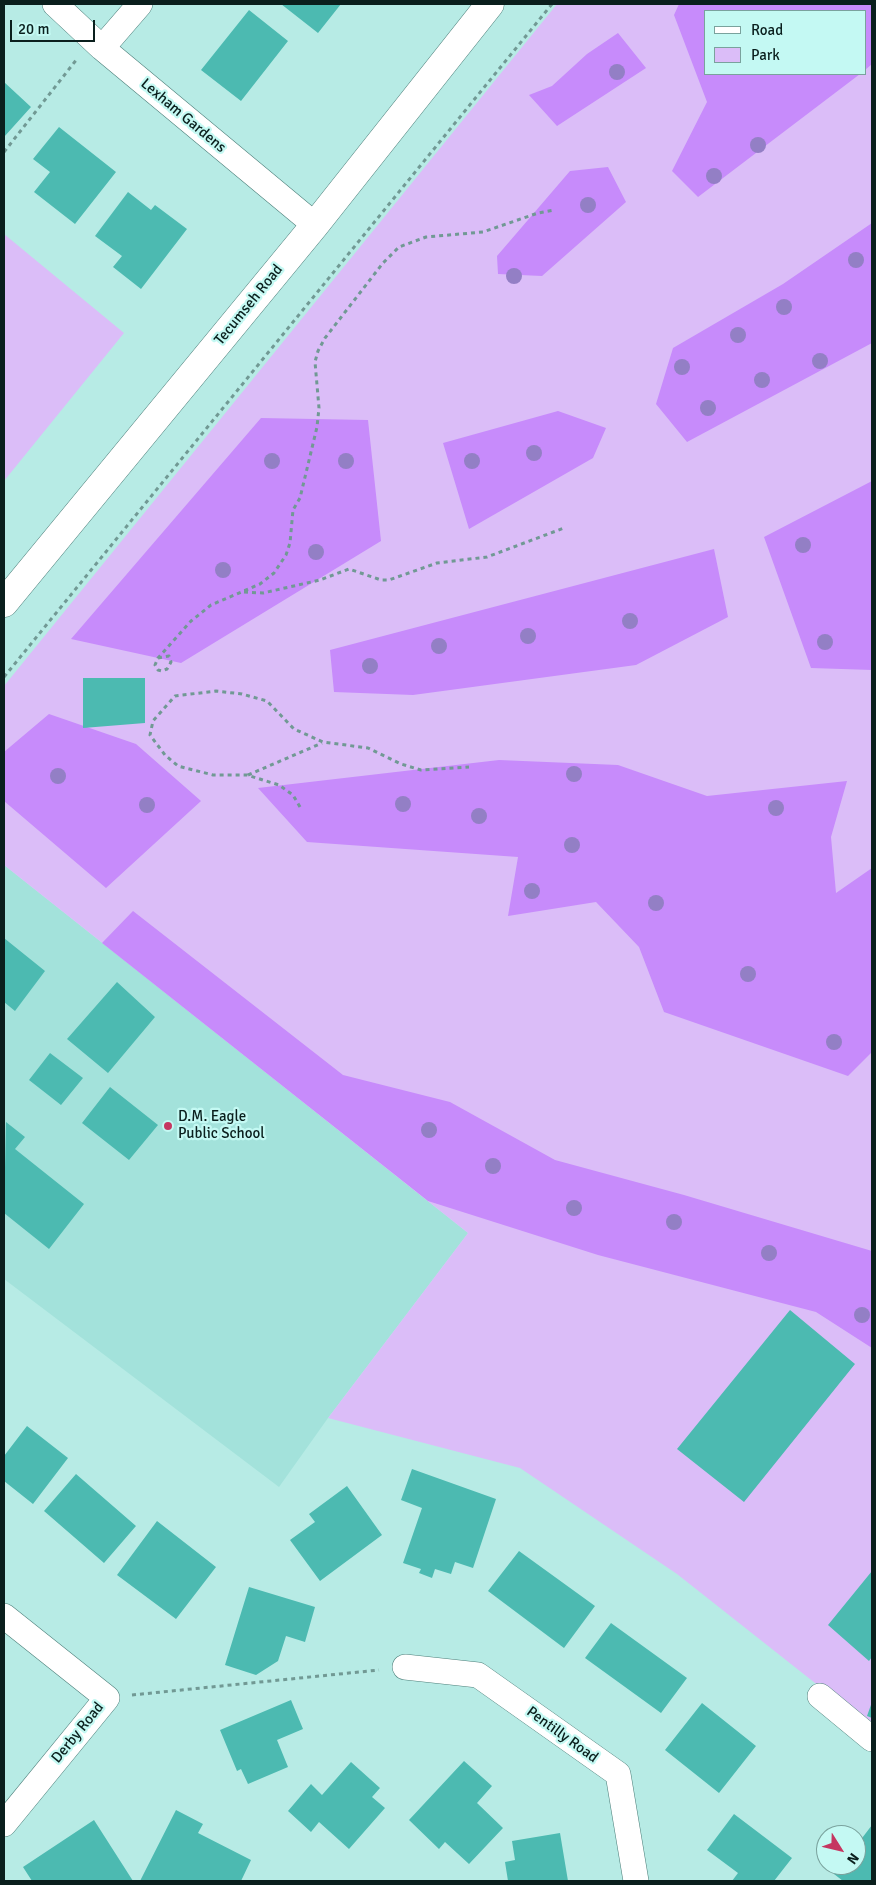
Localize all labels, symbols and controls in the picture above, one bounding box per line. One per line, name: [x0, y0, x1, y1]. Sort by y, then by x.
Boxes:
scale bar: [12, 10, 98, 42]
legend: [704, 10, 866, 75]
text: 20 m: [18, 20, 49, 38]
text: Road: [751, 21, 783, 39]
text: Park: [751, 46, 780, 64]
street label: Lexham Gardens: [137, 75, 229, 157]
street label: Tecumseh Road: [211, 261, 287, 349]
place label: D.M. Eagle Public School: [178, 1108, 265, 1143]
marker: D.M. Eagle Public School: [162, 1120, 174, 1132]
street label: Derby Road: [48, 1699, 108, 1767]
street label: Pentilly Road: [523, 1703, 601, 1767]
north arrow: [816, 1825, 866, 1875]
text: N: [843, 1850, 862, 1867]

